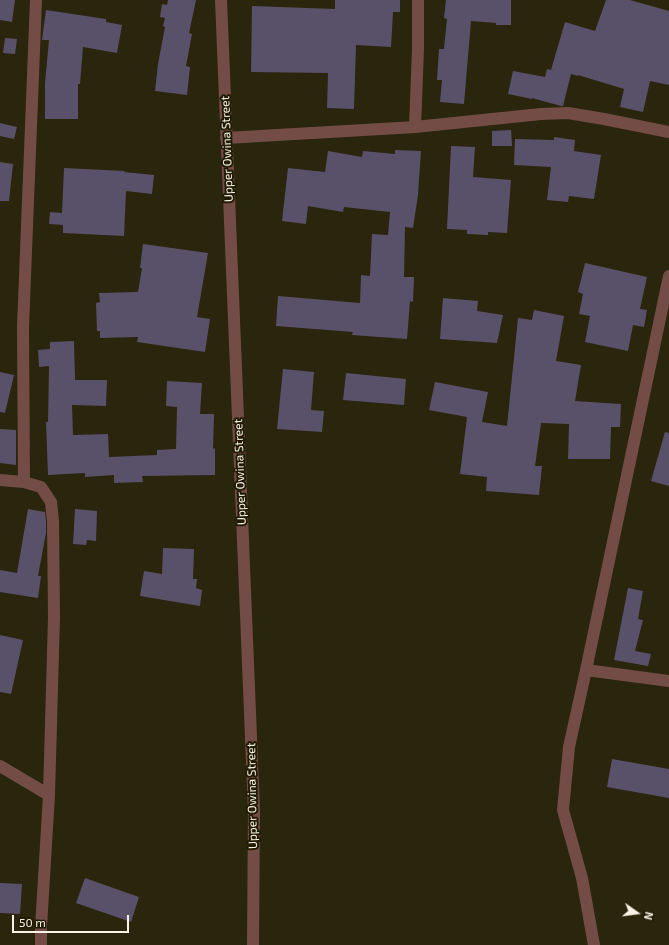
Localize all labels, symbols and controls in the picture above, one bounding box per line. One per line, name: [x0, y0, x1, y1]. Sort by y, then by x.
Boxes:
street label: Upper Owina Street: [218, 96, 236, 202]
street label: Upper Owina Street: [231, 419, 249, 525]
street label: Upper Owina Street: [244, 743, 260, 849]
north arrow: [617, 893, 657, 933]
scale bar: [14, 907, 131, 933]
text: N: [642, 911, 656, 921]
text: 50 m: [19, 915, 46, 929]

